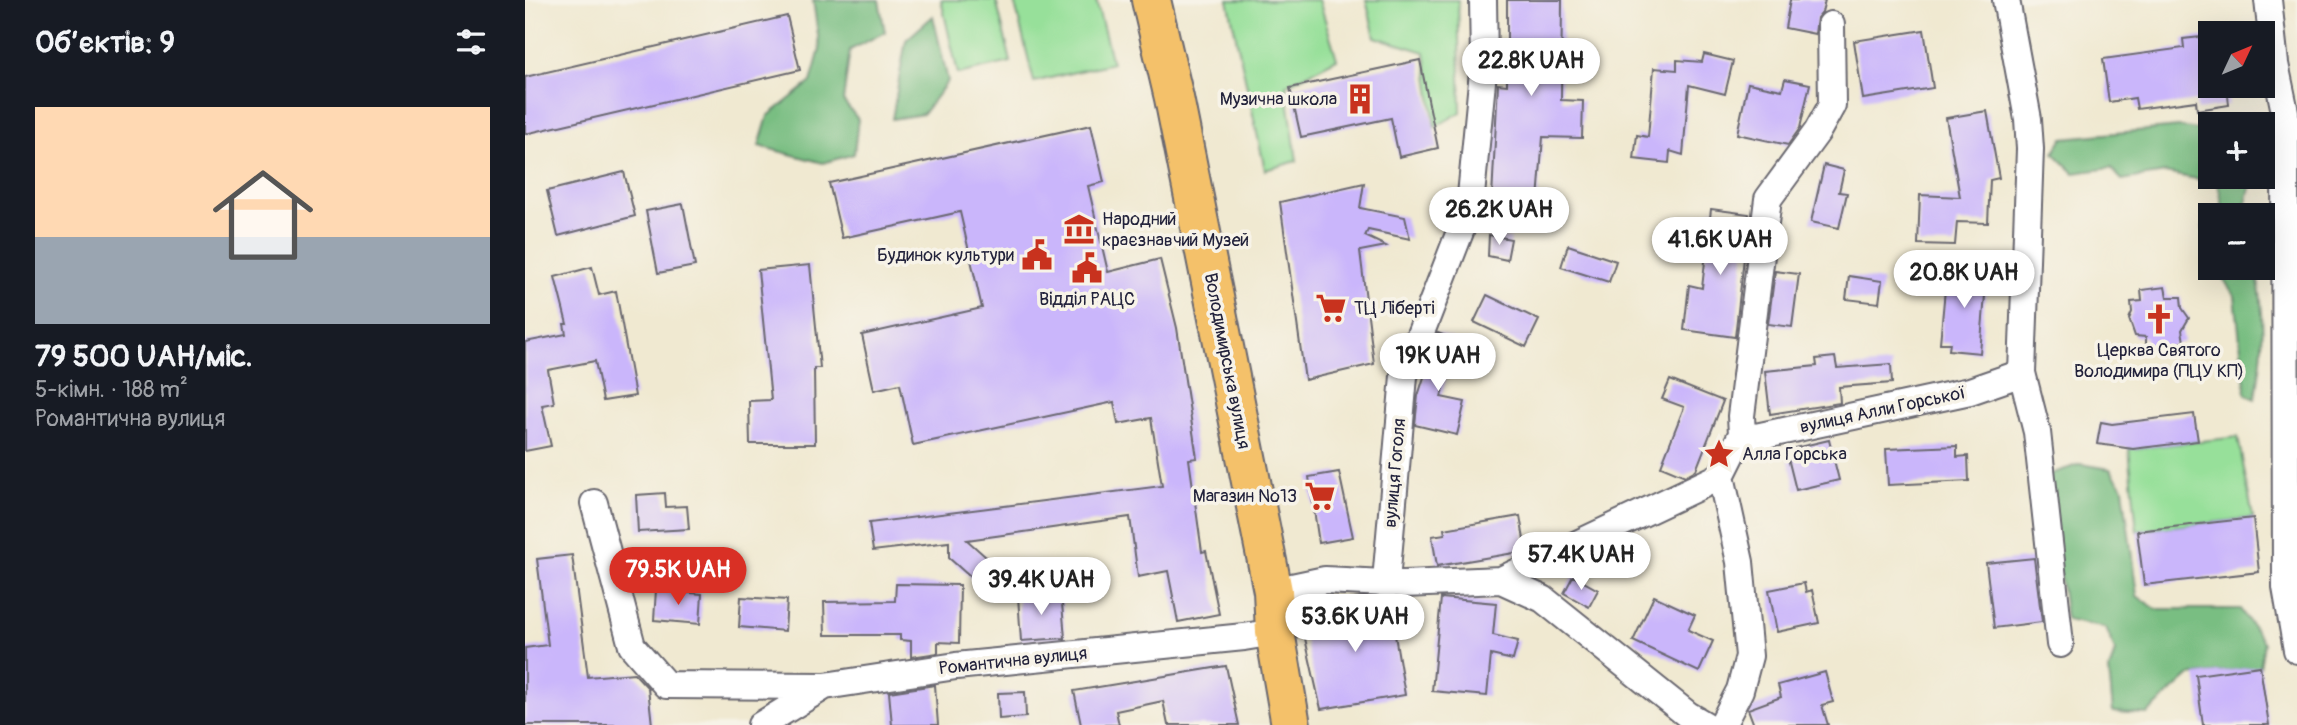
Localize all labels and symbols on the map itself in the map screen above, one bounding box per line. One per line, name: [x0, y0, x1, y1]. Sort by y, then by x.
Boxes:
north arrow: [2198, 21, 2275, 98]
pin: 22.8K UAH: [1451, 38, 1611, 98]
building icon: Музична школа: [1343, 82, 1377, 116]
place label: Музична школа: [1220, 88, 1337, 111]
pin: 26.2K UAH: [1419, 188, 1579, 247]
place label: Народний краєзнавчий Музей: [1102, 208, 1249, 252]
museum icon: Народний краєзнавчий Музей: [1062, 212, 1096, 246]
pin: 41.6K UAH: [1640, 218, 1800, 277]
public building icon: Будинок культури: [1020, 238, 1054, 272]
place label: Будинок культури: [877, 244, 1014, 267]
pin: 20.8K UAH: [1884, 250, 2044, 310]
public building icon: Відділ РАЦС: [1070, 251, 1104, 285]
street label: Володимирська вулиця: [1199, 271, 1255, 451]
place label: Відділ РАЦС: [1039, 288, 1135, 311]
supermarket icon: ТЦ Ліберті: [1314, 291, 1348, 325]
place label: ТЦ Ліберті: [1354, 297, 1435, 320]
church icon: Церква Святого Володимира (ПЦУ КП): [2142, 302, 2176, 336]
pin: 19K UAH: [1373, 334, 1503, 393]
place label: Церква Святого Володимира (ПЦУ КП): [2074, 339, 2244, 383]
street label: вулиця Алли Горської: [1798, 381, 1968, 439]
street label: вулиця Гоголя: [1379, 417, 1411, 529]
place icon: Алла Горська: [1702, 437, 1736, 471]
place label: Алла Горська: [1742, 443, 1847, 466]
supermarket icon: Магазин №13: [1303, 479, 1337, 513]
place label: Магазин №13: [1193, 485, 1297, 508]
pin: 57.4K UAH: [1501, 532, 1661, 592]
pin: 79.5K UAH: [598, 548, 758, 607]
pin: 39.4K UAH: [961, 558, 1121, 617]
pin: 53.6K UAH: [1275, 594, 1435, 654]
street label: Романтична вулиця: [938, 642, 1088, 680]

